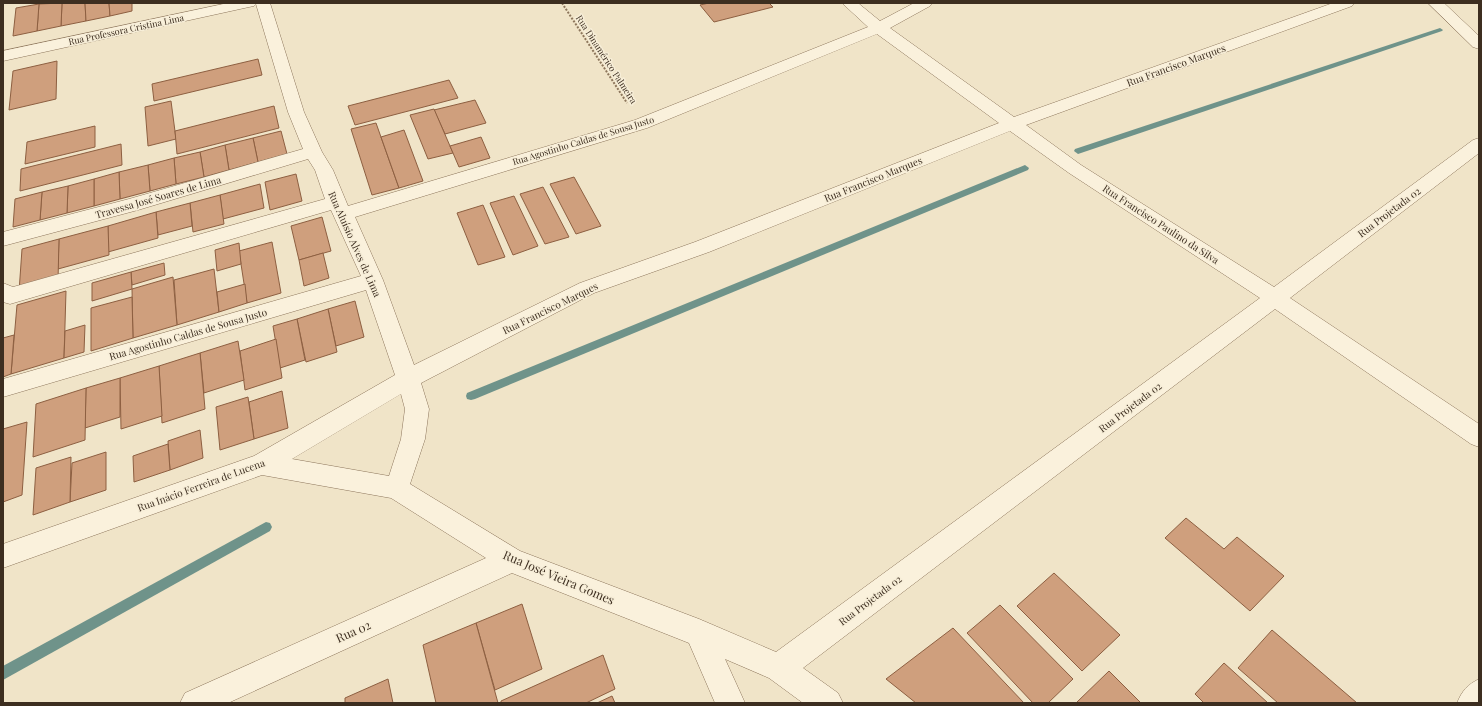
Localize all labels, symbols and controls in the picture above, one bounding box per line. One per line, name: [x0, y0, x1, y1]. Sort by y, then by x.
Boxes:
street label: Rua Professora Cristina Lima: [67, 11, 185, 47]
street label: Rua Dinamérico Palmeira: [574, 12, 640, 106]
street label: Rua Francisco Marques: [1124, 41, 1228, 89]
street label: Rua Agostinho Caldas de Sousa Justo: [511, 113, 655, 167]
street label: Rua Francisco Marques: [822, 153, 924, 205]
street label: Travessa José Soares de Lima: [93, 172, 223, 222]
street label: Rua Francisco Paulino da Silva: [1100, 181, 1222, 267]
street label: Rua Projetada 02: [1355, 184, 1423, 240]
street label: Rua Aluísio Alves de Lima: [325, 189, 385, 299]
street label: Rua Francisco Marques: [500, 279, 600, 337]
street label: Rua Agostinho Caldas de Sousa Justo: [107, 305, 269, 363]
street label: Rua Projetada 02: [1096, 379, 1164, 435]
street label: Rua Inácio Ferreira de Lucena: [135, 455, 267, 515]
street label: Rua José Vieira Gomes: [501, 546, 617, 608]
street label: Rua Projetada 02: [836, 572, 904, 628]
street label: Rua 02: [333, 616, 373, 646]

